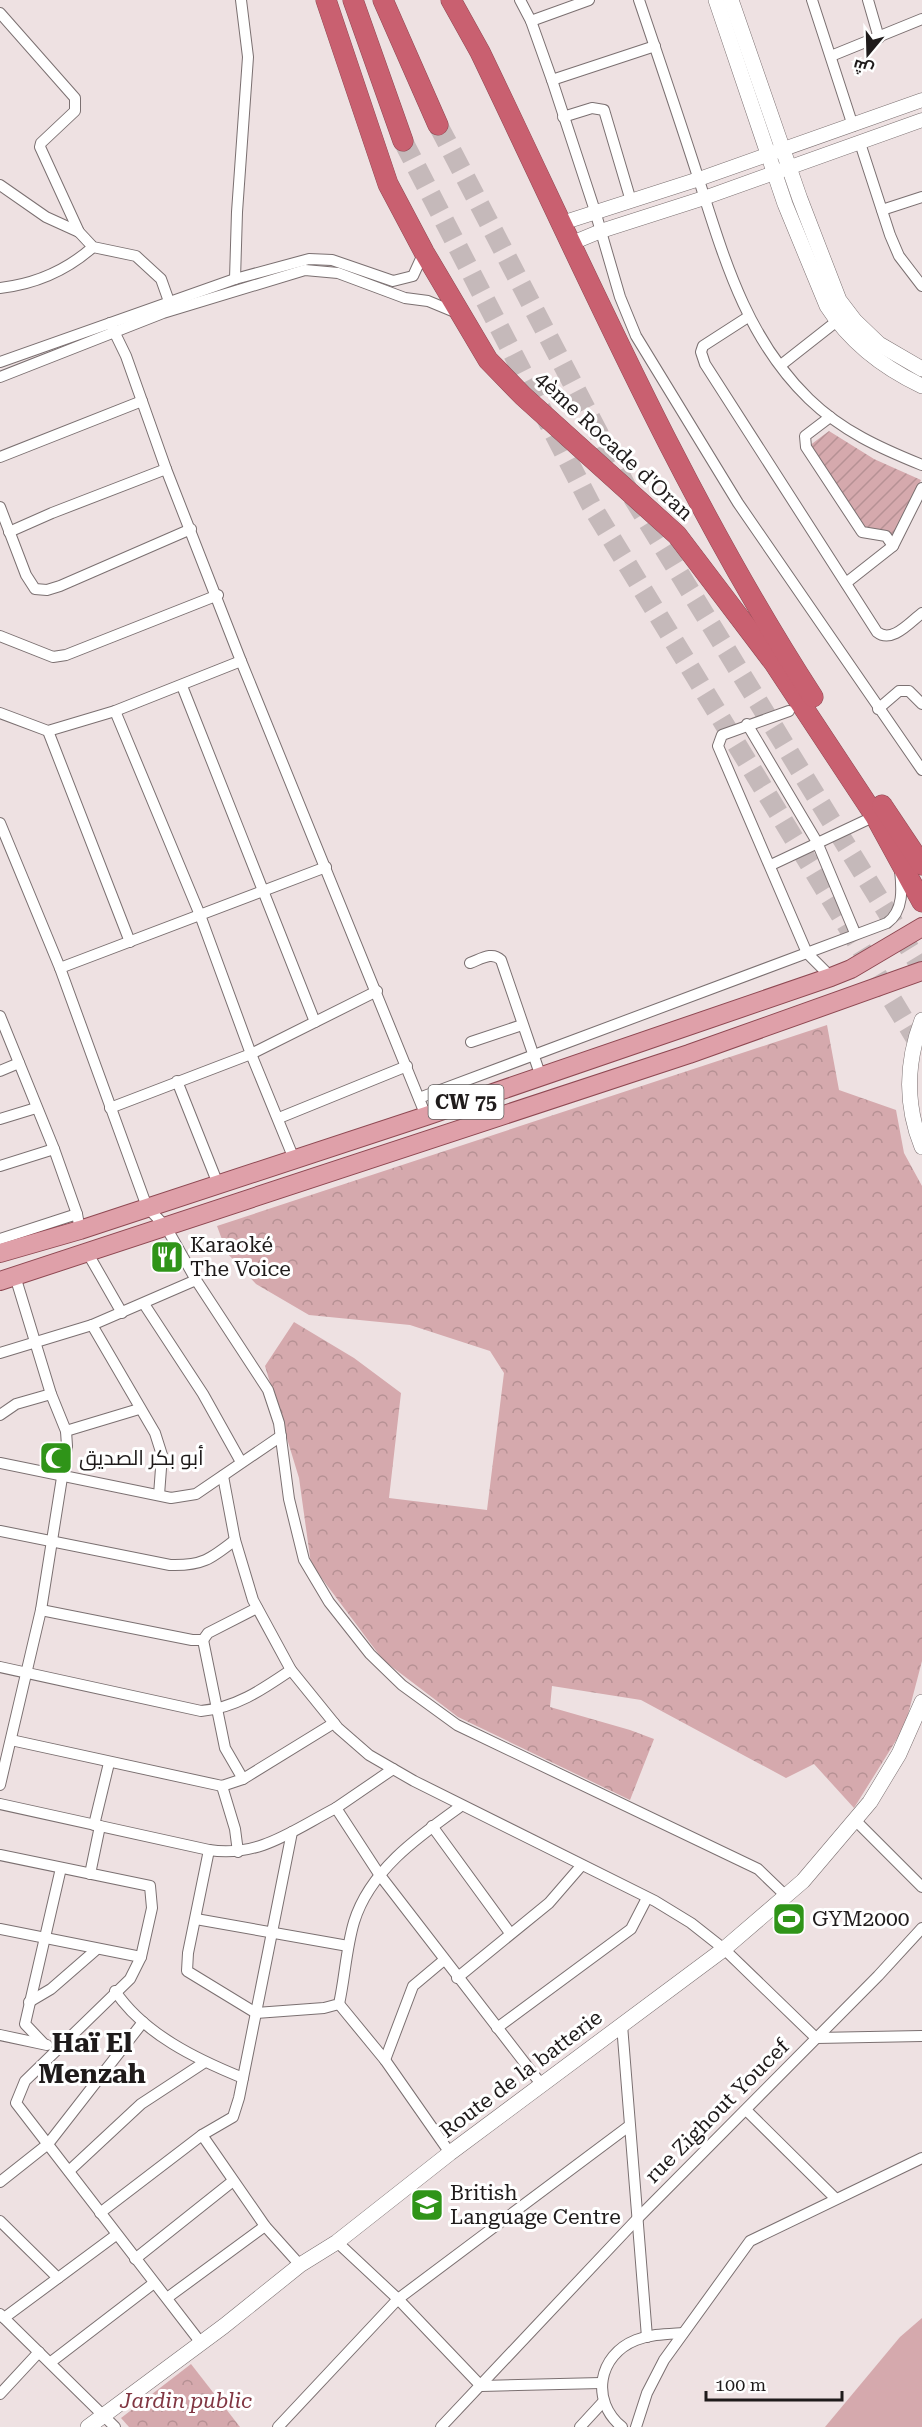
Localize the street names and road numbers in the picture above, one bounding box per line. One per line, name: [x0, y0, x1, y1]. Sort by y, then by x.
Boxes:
street label: 4ème Rocade d'Oran: [530, 367, 698, 526]
road number: CW 75: [428, 1085, 504, 1119]
street label: Route de la batterie: [435, 2005, 607, 2143]
street label: rue Zighout Youcef: [640, 2034, 794, 2188]

